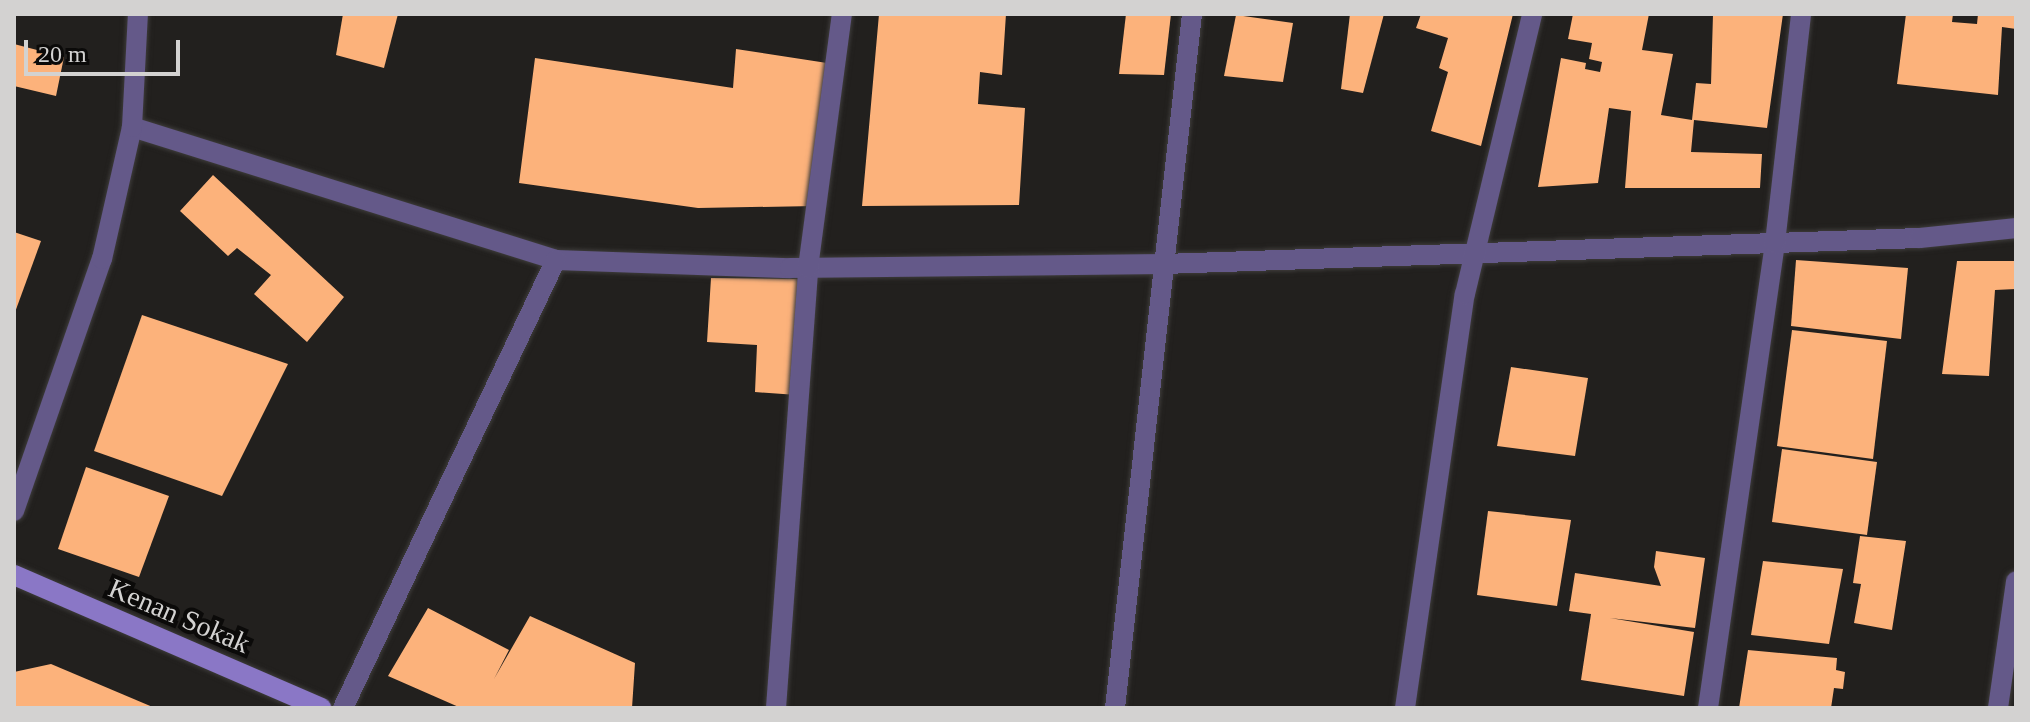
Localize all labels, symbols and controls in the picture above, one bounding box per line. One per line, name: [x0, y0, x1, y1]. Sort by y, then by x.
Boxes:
scale bar: [28, 24, 184, 74]
text: 20 m: [38, 41, 87, 67]
street label: Kenan Sokak: [103, 571, 255, 661]

